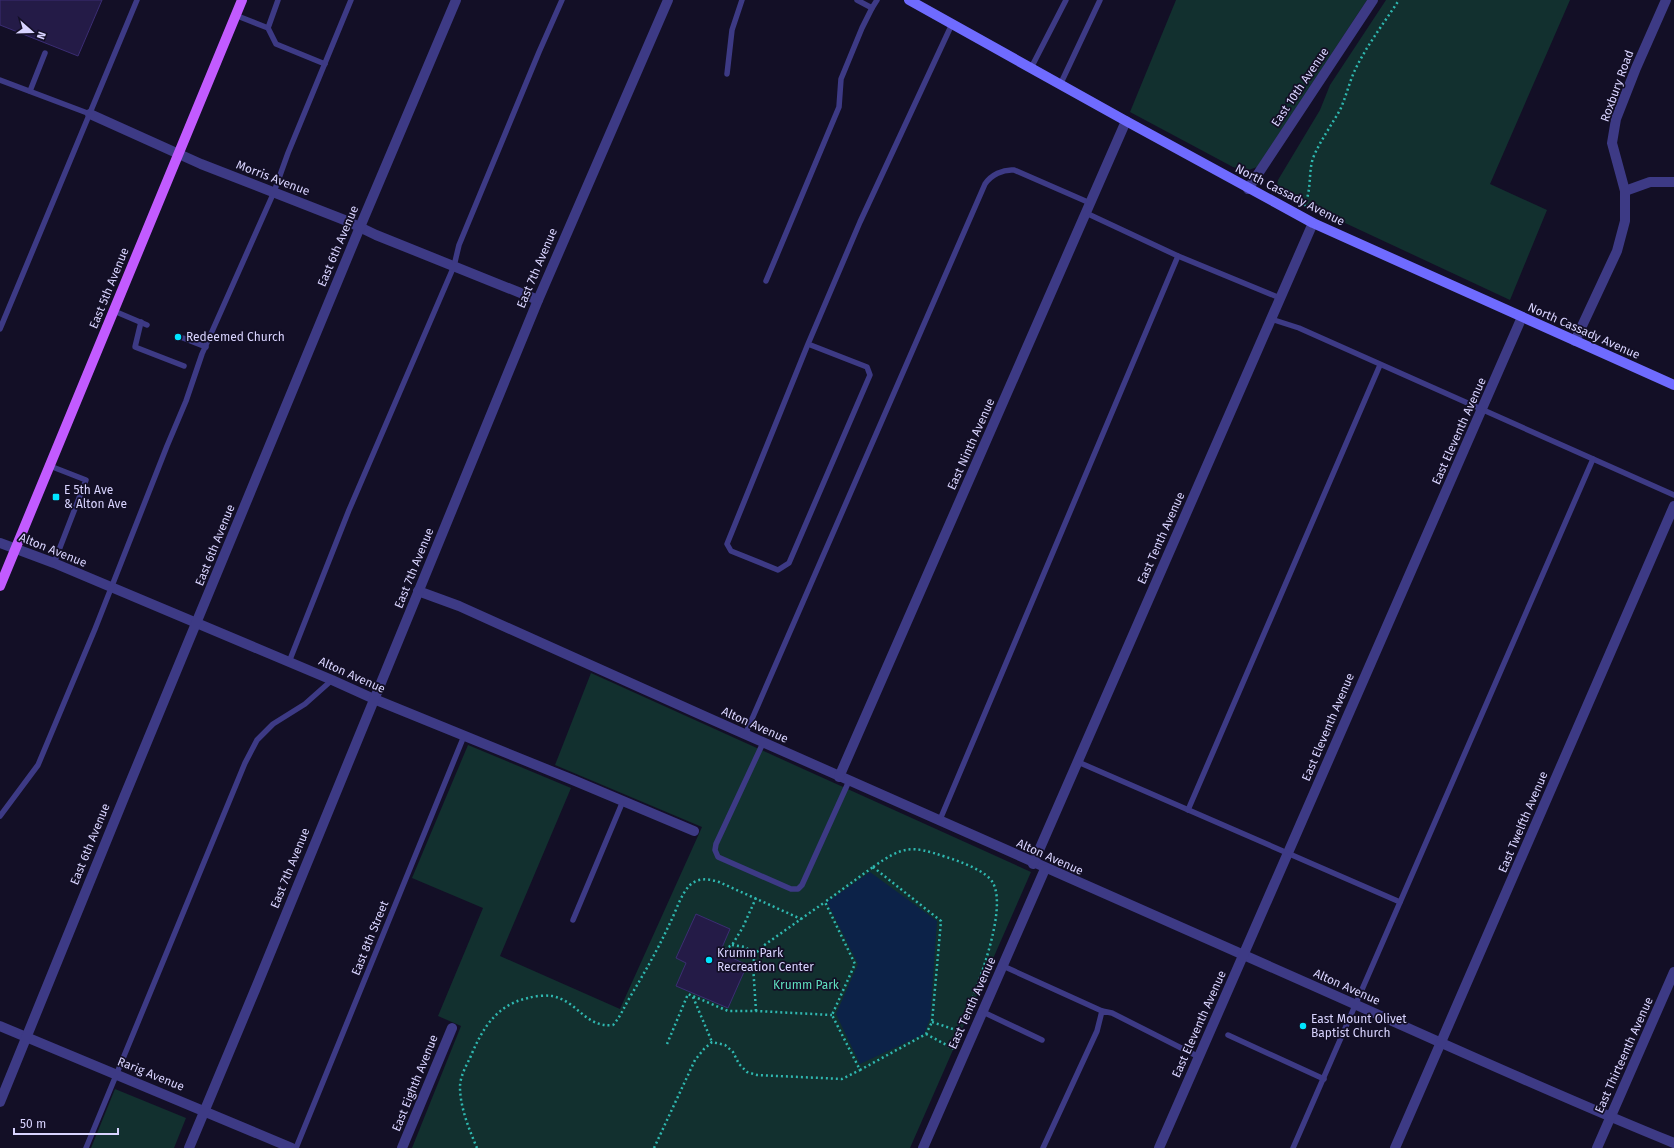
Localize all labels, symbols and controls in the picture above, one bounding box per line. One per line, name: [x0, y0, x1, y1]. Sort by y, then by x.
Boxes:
north arrow: [12, 12, 52, 52]
text: N: [34, 30, 48, 41]
street label: East 10th Avenue: [1268, 45, 1332, 129]
street label: Roxbury Road: [1598, 48, 1636, 124]
street label: Morris Avenue: [234, 158, 312, 198]
street label: North Cassady Avenue: [1233, 161, 1347, 229]
street label: East 6th Avenue: [315, 203, 361, 289]
street label: East 7th Avenue: [514, 226, 560, 310]
street label: East 5th Avenue: [86, 245, 132, 331]
street label: North Cassady Avenue: [1526, 300, 1642, 362]
place label: Redeemed Church: [186, 330, 285, 344]
marker: Redeemed Church: [173, 332, 183, 342]
street label: East Eleventh Avenue: [1429, 375, 1489, 487]
street label: East Ninth Avenue: [945, 396, 997, 492]
place label: E 5th Ave & Alton Ave: [64, 483, 127, 511]
street label: East Tenth Avenue: [1134, 490, 1188, 586]
marker: E 5th Ave & Alton Ave: [51, 492, 61, 502]
street label: East 6th Avenue: [192, 502, 238, 588]
street label: East 7th Avenue: [391, 526, 437, 610]
street label: Alton Avenue: [17, 530, 89, 570]
street label: Alton Avenue: [316, 654, 388, 696]
street label: East Eleventh Avenue: [1299, 671, 1357, 783]
street label: Alton Avenue: [719, 704, 791, 746]
street label: East Twelfth Avenue: [1495, 769, 1551, 875]
street label: East 6th Avenue: [67, 801, 113, 887]
street label: East 7th Avenue: [267, 826, 313, 910]
street label: Alton Avenue: [1014, 836, 1086, 878]
street label: East 8th Street: [349, 898, 392, 977]
place label: Krumm Park Recreation Center: [717, 946, 814, 974]
marker: Krumm Park Recreation Center: [704, 955, 714, 965]
street label: East Tenth Avenue: [945, 955, 999, 1051]
street label: Alton Avenue: [1311, 966, 1383, 1008]
street label: East Eleventh Avenue: [1169, 968, 1229, 1080]
park label: Krumm Park: [773, 978, 840, 992]
street label: East Thirteenth Avenue: [1592, 995, 1656, 1115]
place label: East Mount Olivet Baptist Church: [1311, 1012, 1407, 1040]
marker: East Mount Olivet Baptist Church: [1298, 1021, 1308, 1031]
street label: East Eighth Avenue: [389, 1033, 441, 1133]
street label: Rarig Avenue: [115, 1054, 187, 1094]
scale bar: [14, 1110, 118, 1136]
text: 50 m: [20, 1117, 46, 1131]

